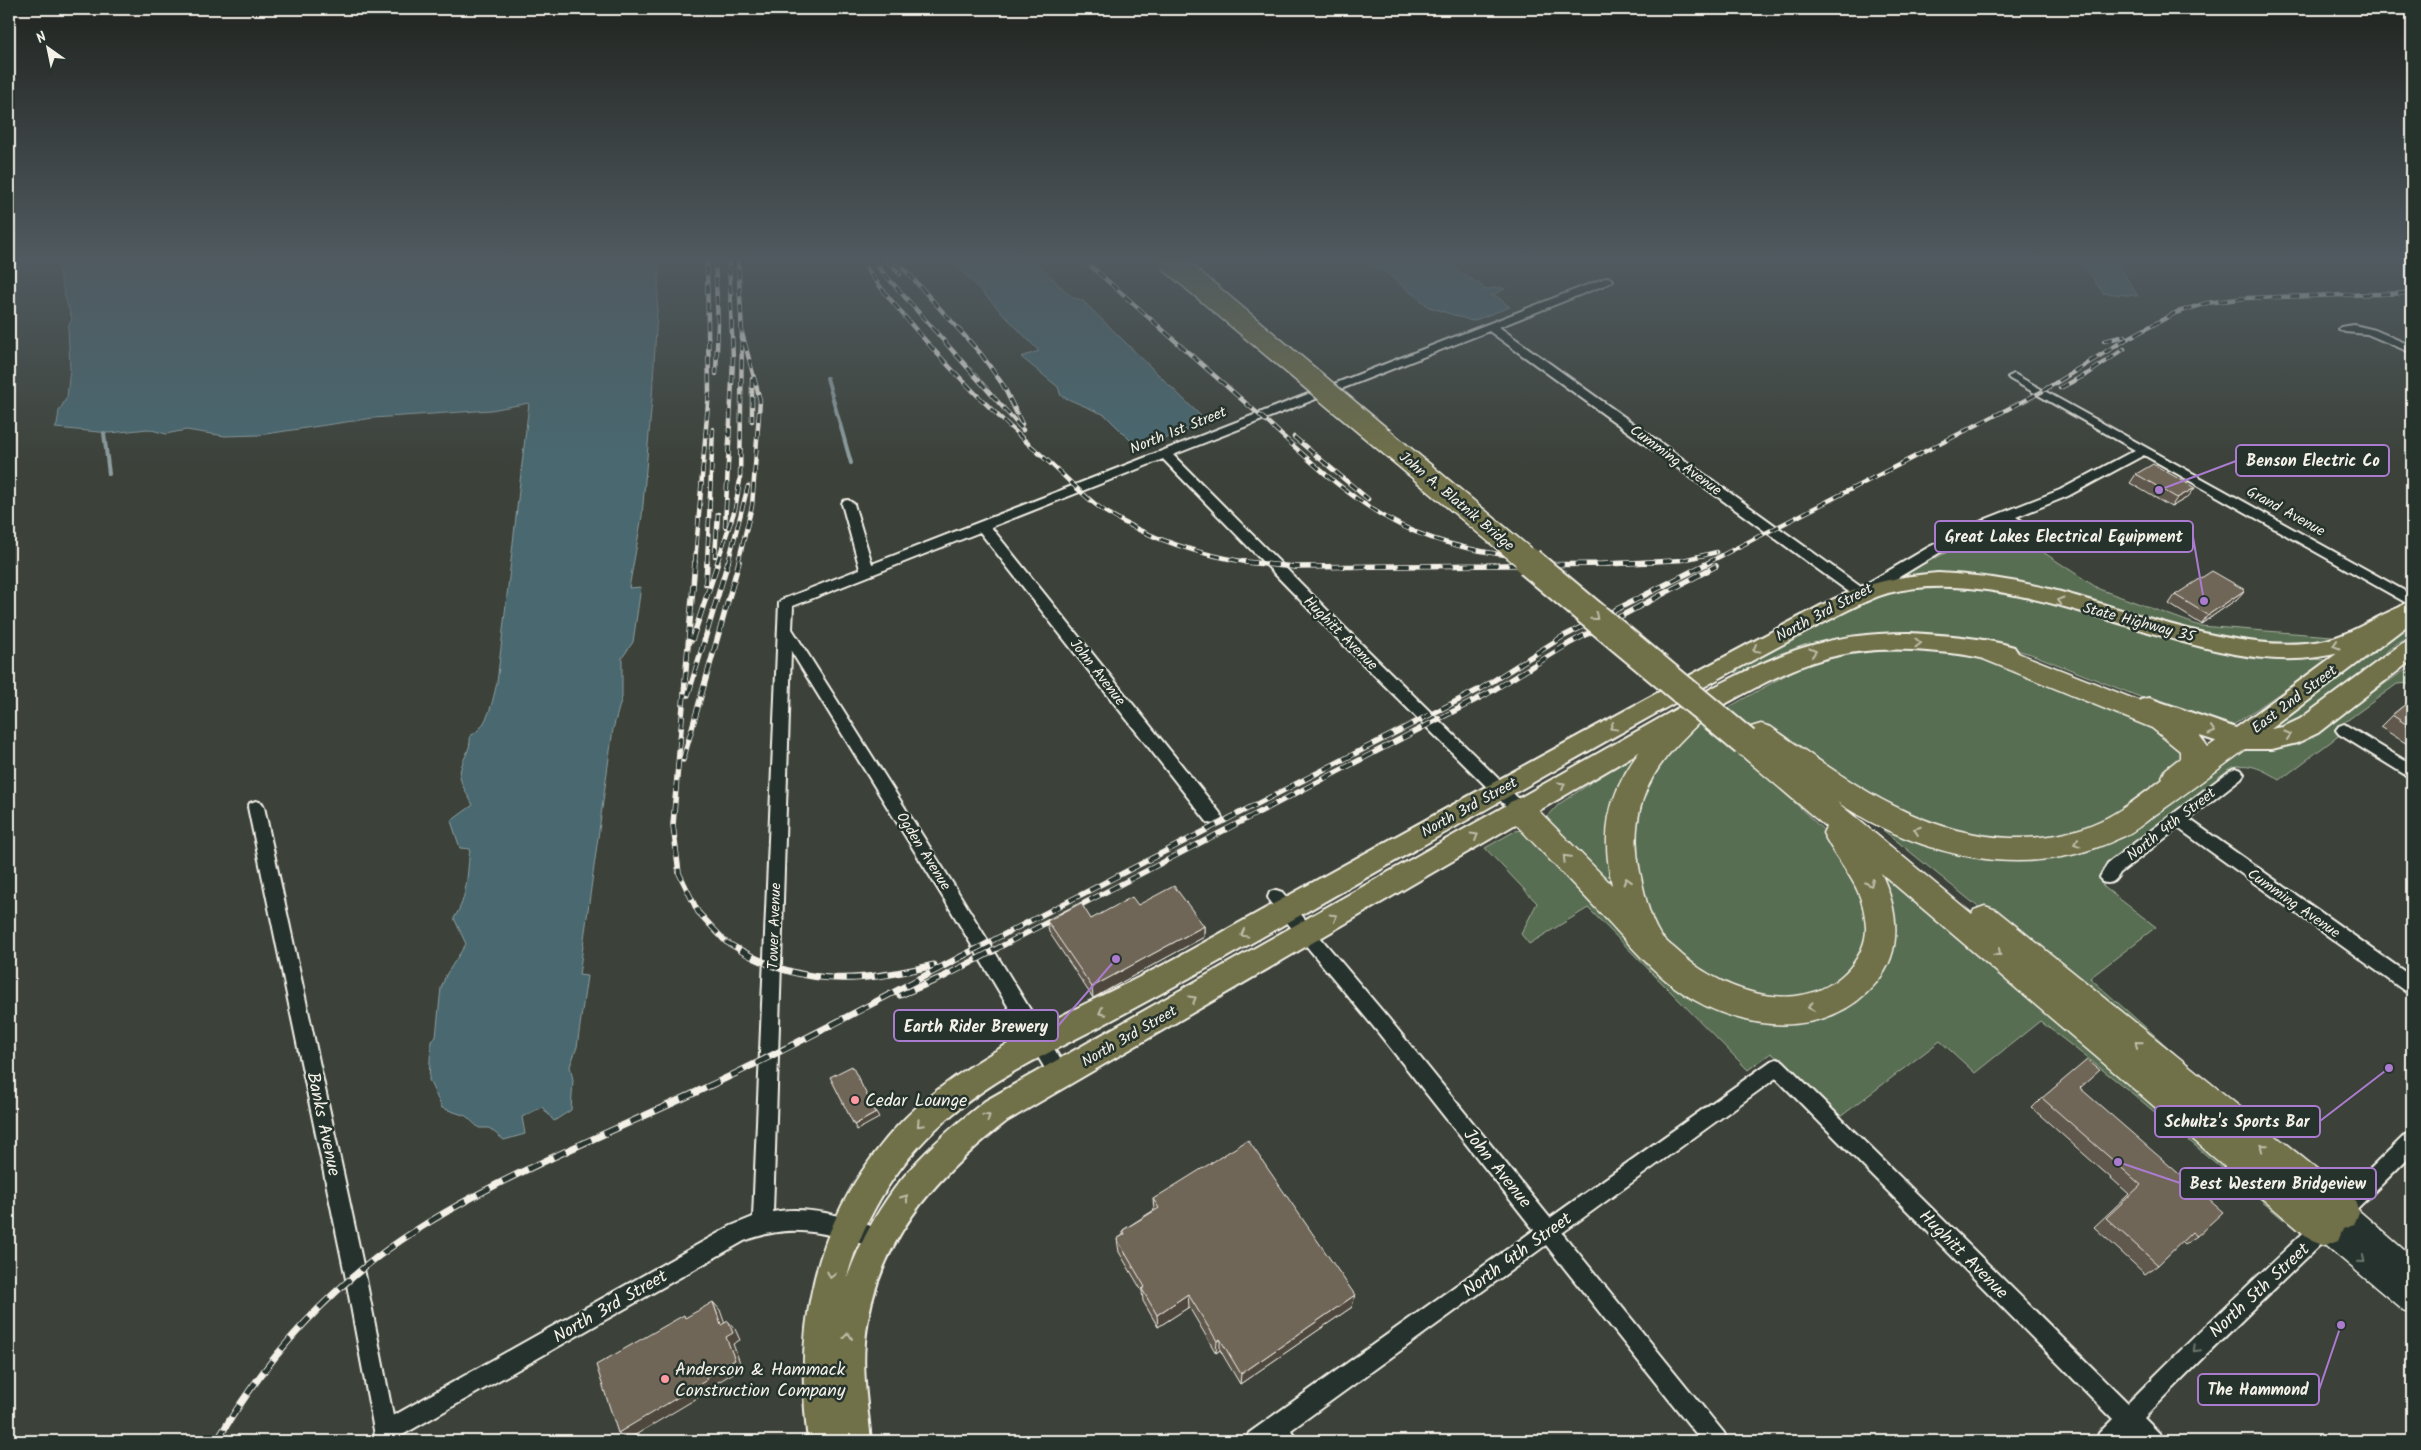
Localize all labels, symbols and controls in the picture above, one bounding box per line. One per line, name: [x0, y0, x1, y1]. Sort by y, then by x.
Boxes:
north arrow: [22, 22, 72, 72]
text: N: [32, 26, 51, 50]
street label: North 1st Street: [1126, 400, 1231, 461]
street label: Cumming Avenue: [1624, 419, 1727, 503]
callout: Benson Electric Co: [2236, 445, 2389, 476]
street label: John A. Blatnik Bridge: [1393, 446, 1520, 558]
text: Benson Electric Co: [2246, 449, 2380, 474]
street label: Grand Avenue: [2242, 480, 2330, 544]
callout: Great Lakes Electrical Equipment: [1935, 521, 2193, 552]
text: Great Lakes Electrical Equipment: [1945, 525, 2184, 550]
street label: North 3rd Street: [1772, 577, 1877, 649]
street label: Hughitt Avenue: [1297, 591, 1384, 677]
one-way arrow: [2056, 596, 2064, 606]
street label: State Highway 35: [2080, 596, 2198, 650]
one-way arrow: [1590, 611, 1599, 620]
street label: John Avenue: [1063, 634, 1131, 712]
one-way arrow: [1914, 638, 1922, 648]
one-way arrow: [2332, 639, 2340, 649]
one-way arrow: [1752, 643, 1761, 653]
one-way arrow: [1808, 648, 1816, 658]
street label: East 2nd Street: [2247, 659, 2343, 740]
one-way arrow: [1610, 721, 1619, 731]
one-way arrow: [2207, 725, 2215, 735]
one-way arrow: [2283, 730, 2292, 740]
street label: North 3rd Street: [1417, 771, 1522, 844]
one-way arrow: [1557, 782, 1566, 792]
street label: North 4th Street: [2122, 782, 2222, 867]
street label: Ogden Avenue: [889, 808, 957, 896]
one-way arrow: [1913, 826, 1922, 836]
one-way arrow: [1469, 833, 1478, 843]
one-way arrow: [2073, 837, 2081, 847]
one-way arrow: [1563, 855, 1572, 864]
street label: Cumming Avenue: [2242, 863, 2345, 945]
one-way arrow: [1623, 877, 1633, 886]
one-way arrow: [1863, 878, 1874, 887]
street label: Tower Avenue: [761, 882, 789, 970]
one-way arrow: [1328, 914, 1337, 924]
one-way arrow: [1240, 928, 1249, 938]
one-way arrow: [1992, 947, 2001, 956]
one-way arrow: [1188, 995, 1197, 1005]
street label: North 3rd Street: [1077, 1000, 1182, 1074]
one-way arrow: [1807, 1001, 1815, 1012]
one-way arrow: [1098, 1006, 1107, 1016]
callout: Earth Rider Brewery: [894, 1010, 1058, 1041]
text: Earth Rider Brewery: [904, 1015, 1049, 1040]
one-way arrow: [2135, 1041, 2144, 1049]
street label: Banks Avenue: [297, 1070, 348, 1179]
place label: Cedar Lounge: [865, 1087, 967, 1116]
marker: Cedar Lounge: [849, 1094, 861, 1106]
callout: Schultz's Sports Bar: [2155, 1106, 2320, 1137]
text: Schultz's Sports Bar: [2164, 1110, 2311, 1135]
one-way arrow: [981, 1114, 991, 1123]
one-way arrow: [917, 1119, 926, 1128]
street label: John Avenue: [1455, 1123, 1538, 1215]
one-way arrow: [2260, 1145, 2269, 1153]
callout: Best Western Bridgeview: [2180, 1168, 2376, 1199]
text: Best Western Bridgeview: [2190, 1172, 2367, 1197]
one-way arrow: [899, 1194, 908, 1204]
street label: Hughitt Avenue: [1911, 1203, 2015, 1307]
street label: North 4th Street: [1457, 1205, 1580, 1305]
street label: North 5th Street: [2203, 1236, 2318, 1346]
one-way arrow: [2357, 1254, 2366, 1263]
street label: North 3rd Street: [548, 1262, 674, 1352]
one-way arrow: [826, 1270, 837, 1279]
one-way arrow: [842, 1332, 853, 1340]
one-way arrow: [2193, 1343, 2202, 1352]
place label: Anderson & Hammack Construction Company: [675, 1356, 846, 1406]
marker: Anderson & Hammack Construction Company: [659, 1373, 671, 1385]
callout: The Hammond: [2198, 1374, 2319, 1405]
text: The Hammond: [2207, 1378, 2309, 1403]

